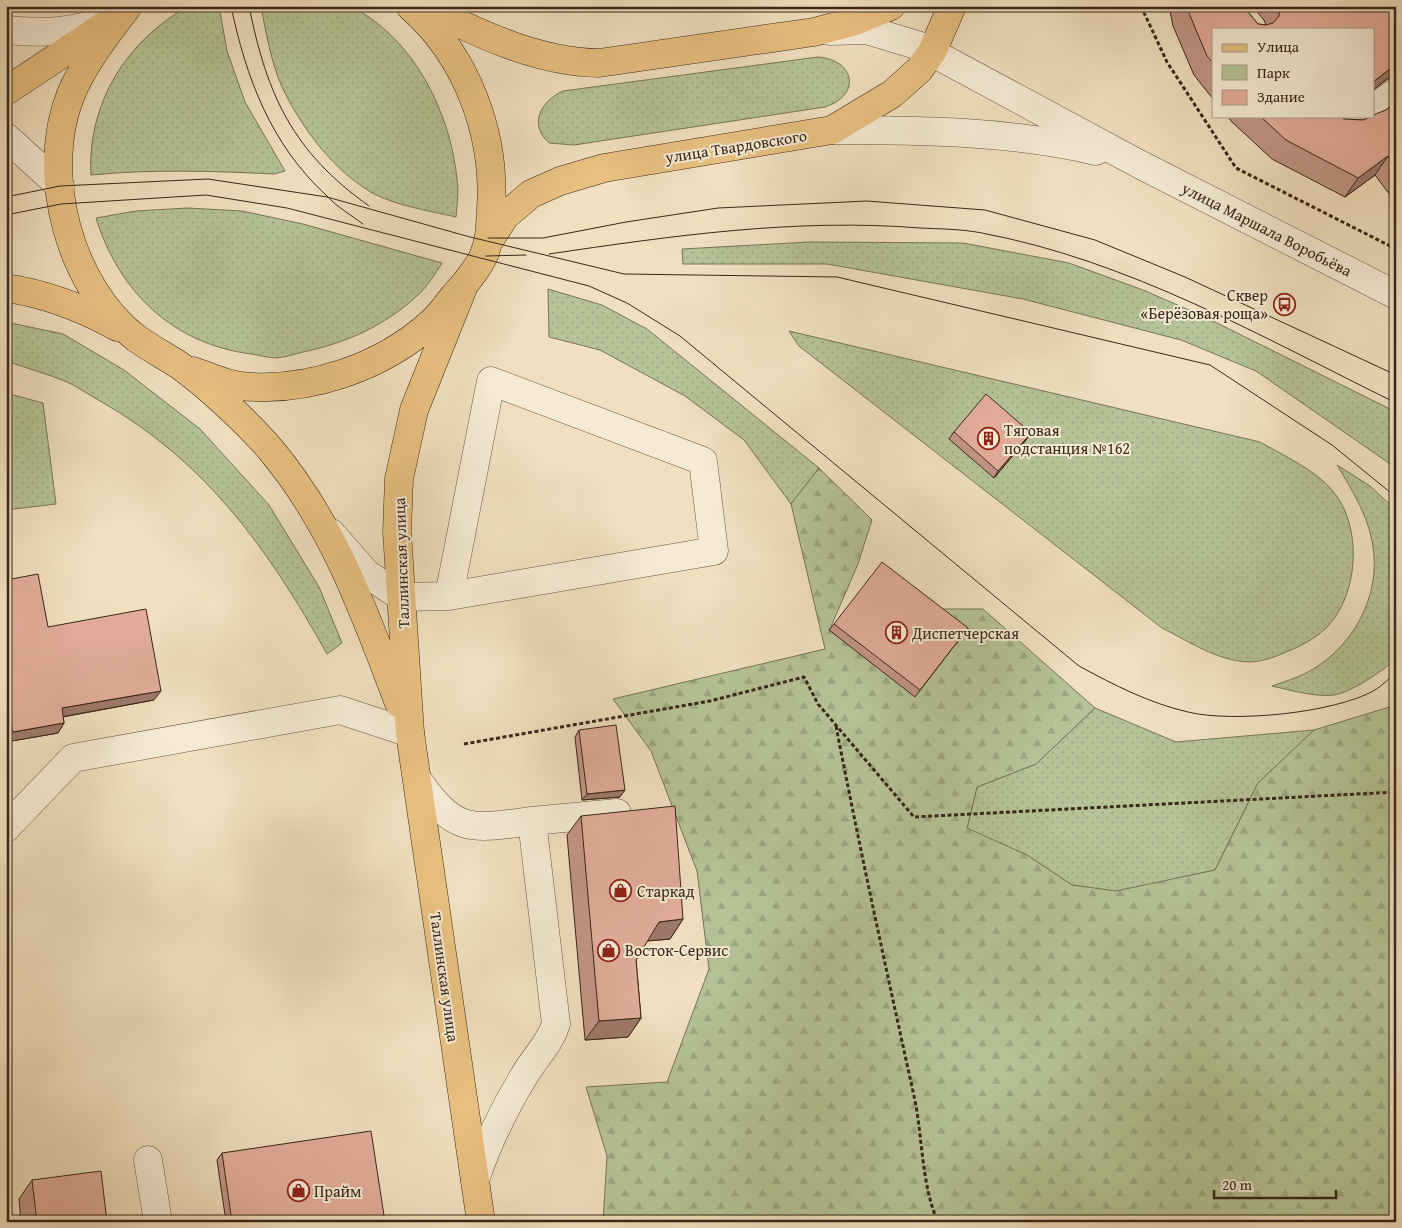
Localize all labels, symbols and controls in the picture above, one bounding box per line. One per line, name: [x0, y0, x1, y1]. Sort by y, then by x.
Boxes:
legend: [1212, 28, 1374, 118]
text: Улица: [1257, 36, 1300, 57]
text: Парк: [1257, 62, 1290, 83]
text: Здание: [1257, 86, 1305, 107]
street label: улица Твардовского: [663, 123, 808, 169]
street label: улица Маршала Воробьёва: [1177, 175, 1357, 283]
place label: Сквер «Берёзовая роща»: [1141, 283, 1268, 325]
bus stop icon: Сквер «Берёзовая роща»: [1272, 292, 1296, 316]
place label: Тяговая подстанция №162: [1004, 418, 1130, 460]
building icon: Тяговая подстанция №162: [976, 427, 1000, 451]
street label: Таллинская улица: [387, 497, 415, 629]
building icon: Диспетчерская: [884, 621, 908, 645]
place label: Диспетчерская: [911, 621, 1019, 645]
shop icon: Старкад: [609, 879, 633, 903]
place label: Старкад: [637, 879, 695, 903]
street label: Таллинская улица: [424, 911, 466, 1044]
shop icon: Восток-Сервис: [597, 938, 621, 962]
place label: Восток-Сервис: [625, 938, 728, 962]
scale bar: [1214, 1168, 1337, 1200]
text: 20 m: [1222, 1174, 1253, 1195]
shop icon: Прайм: [286, 1179, 310, 1203]
place label: Прайм: [314, 1179, 362, 1203]

